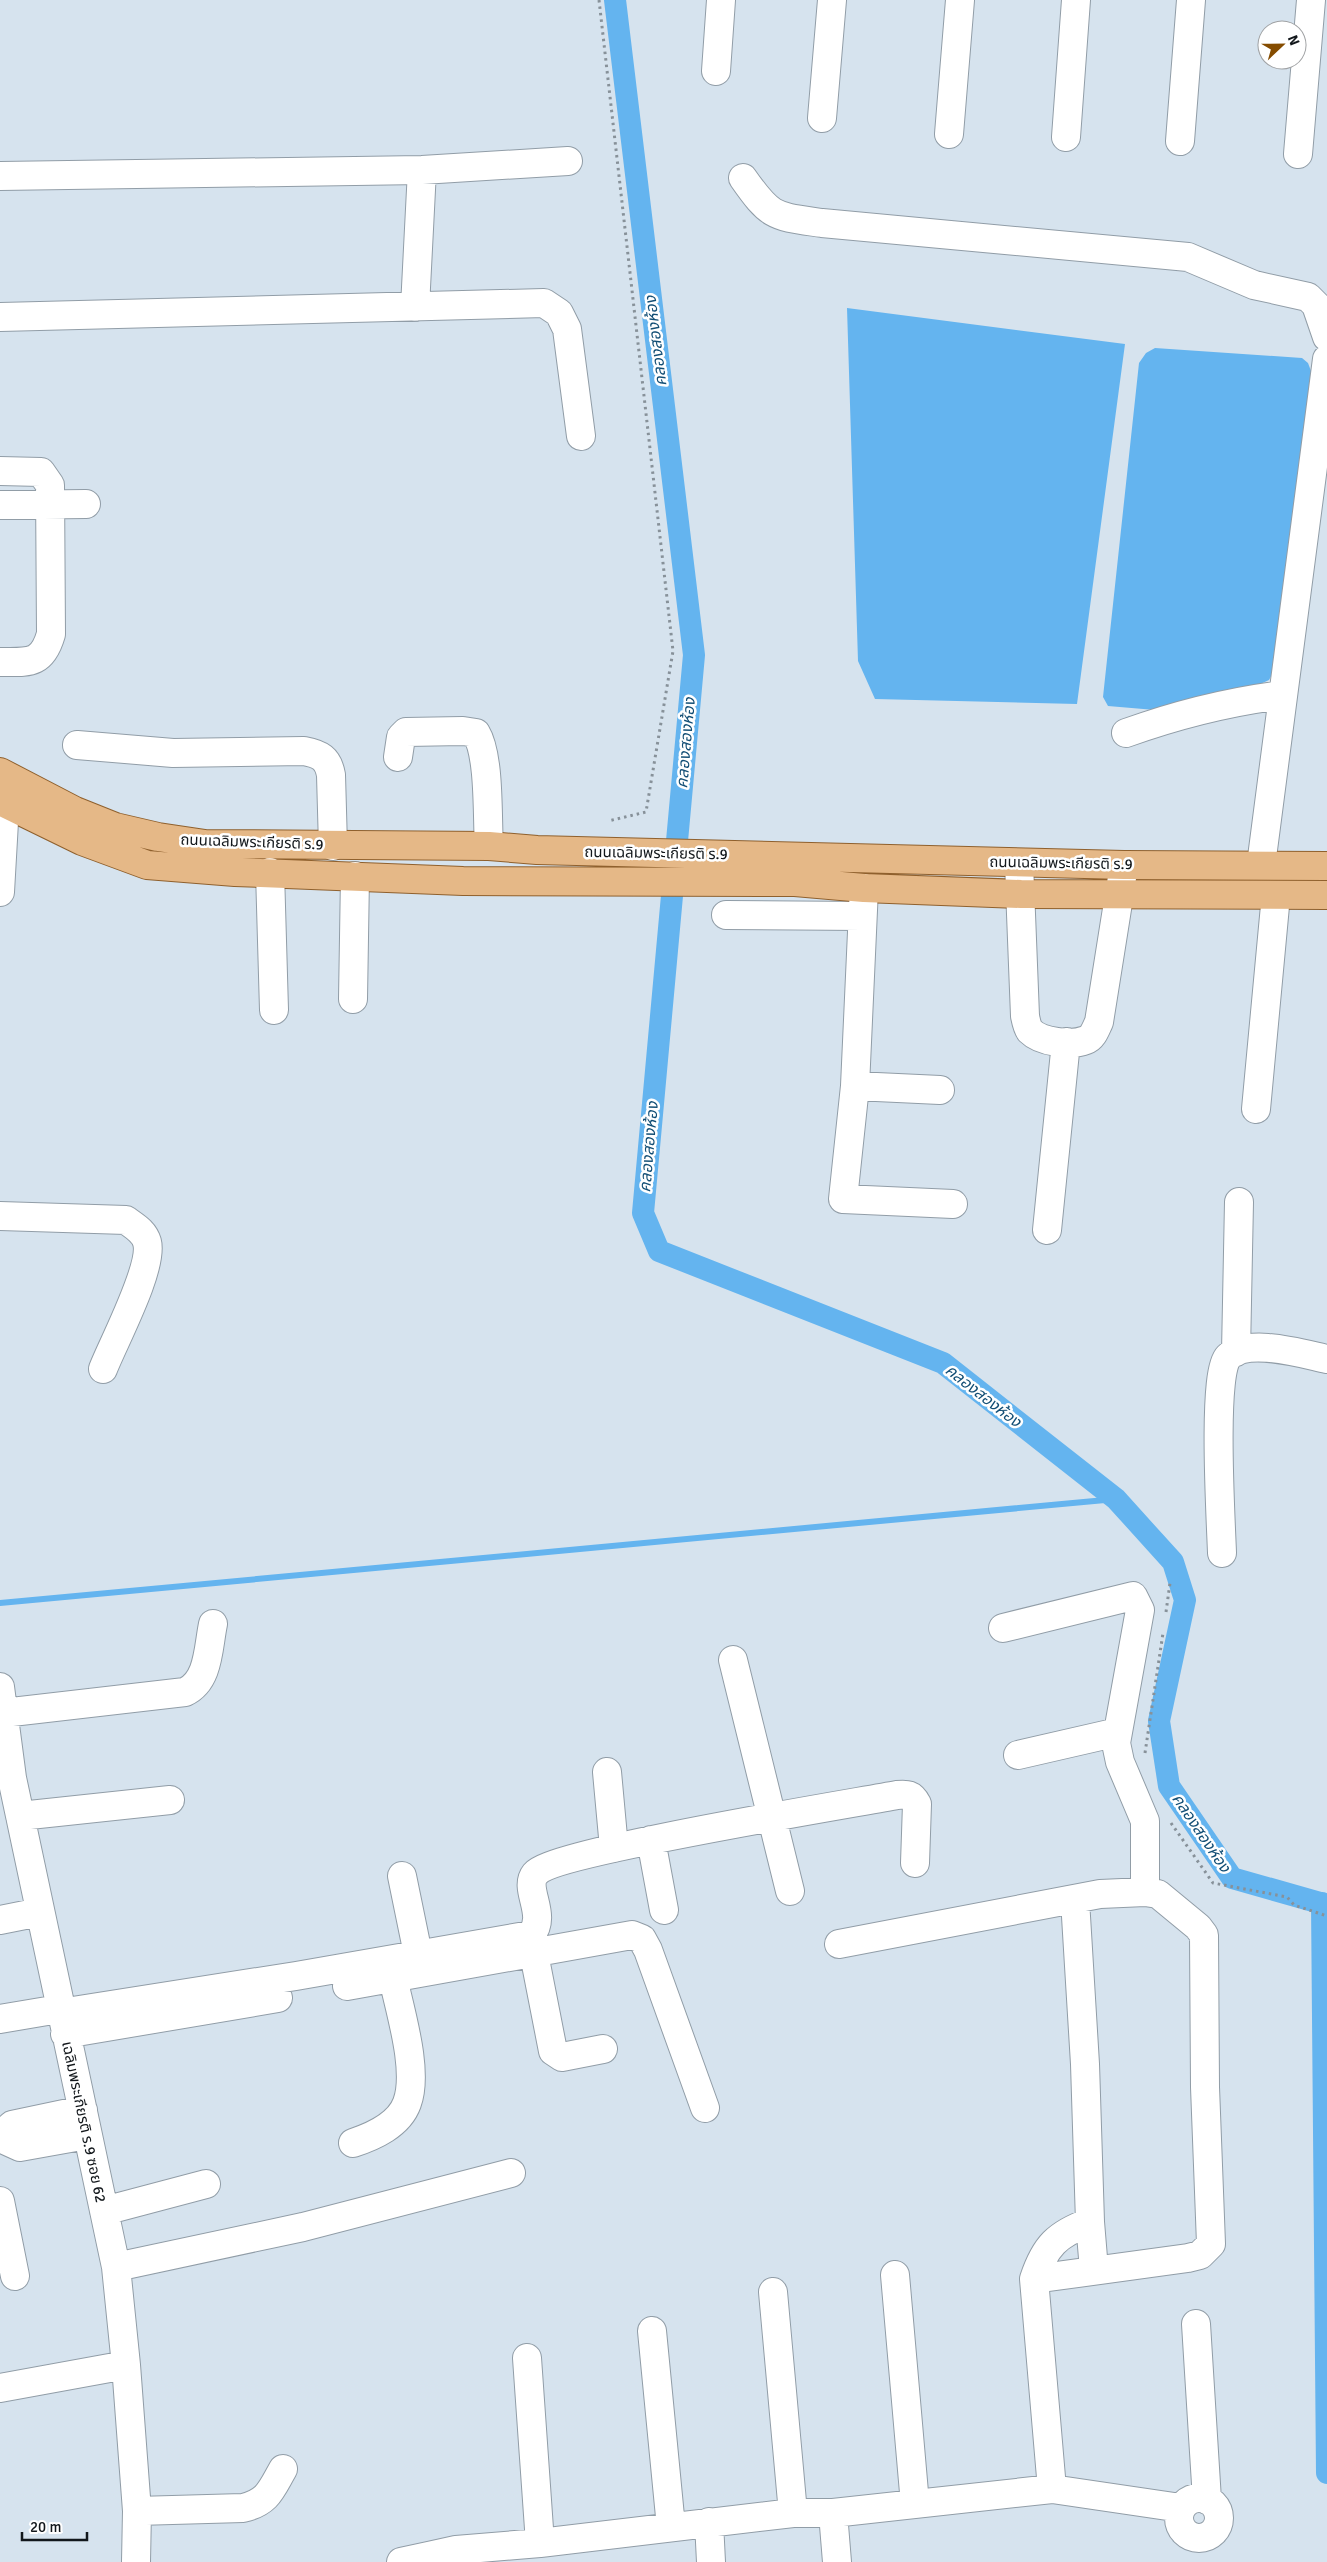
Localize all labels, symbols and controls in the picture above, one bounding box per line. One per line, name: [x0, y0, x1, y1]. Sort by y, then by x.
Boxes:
north arrow: [1257, 20, 1307, 70]
text: N: [1284, 33, 1303, 48]
water label: คลองสองห้อง: [640, 293, 671, 387]
water label: คลองสองห้อง: [672, 695, 700, 789]
street label: ถนนเฉลิมพระเกียรติ ร.9: [180, 831, 324, 853]
street label: ถนนเฉลิมพระเกียรติ ร.9: [584, 843, 728, 863]
street label: ถนนเฉลิมพระเกียรติ ร.9: [989, 853, 1133, 873]
water label: คลองสองห้อง: [635, 1099, 663, 1193]
water label: คลองสองห้อง: [941, 1360, 1026, 1433]
water label: คลองสองห้อง: [1167, 1790, 1235, 1877]
street label: เฉลิมพระเกียรติ ร.9 ซอย 62: [58, 2040, 110, 2204]
scale bar: [22, 2510, 88, 2542]
text: 20 m: [30, 2518, 61, 2536]

